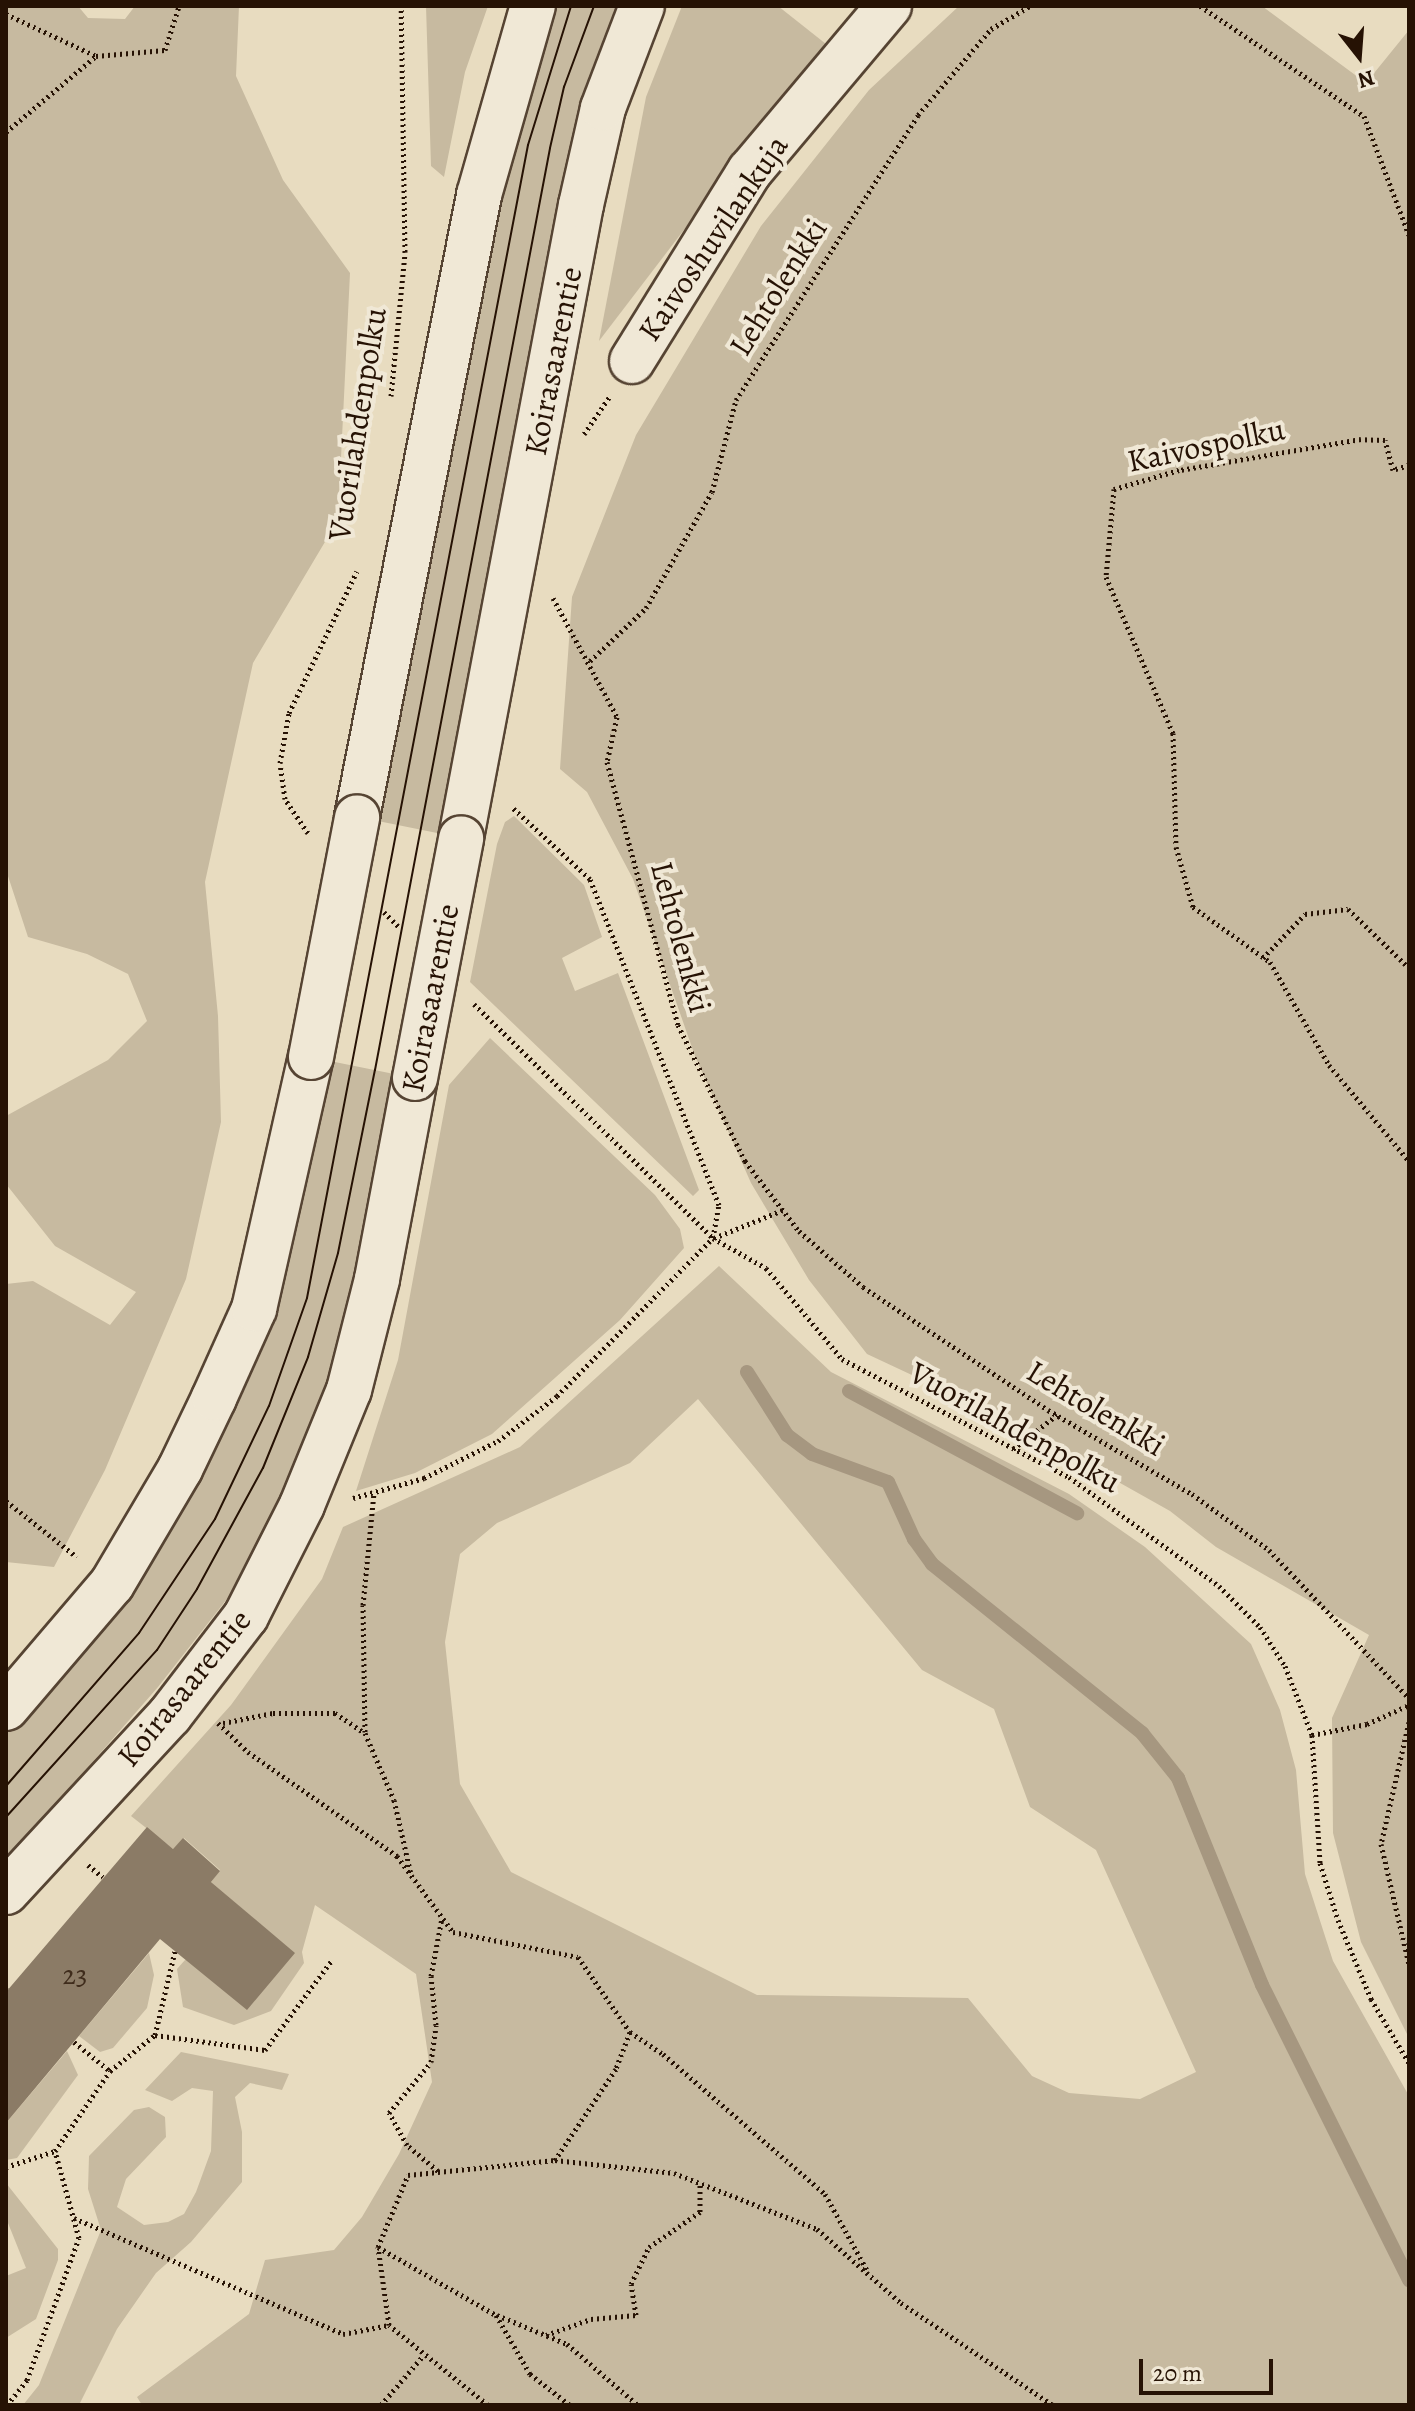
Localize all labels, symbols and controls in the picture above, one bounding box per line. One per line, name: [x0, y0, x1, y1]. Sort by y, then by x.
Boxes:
north arrow: [1319, 16, 1399, 96]
text: N: [1354, 62, 1378, 96]
street label: Kaivoshuvilankuja: [630, 128, 796, 348]
street label: Lehtolenkki: [721, 211, 835, 363]
street label: Koirasaarentie: [516, 263, 590, 459]
street label: Vuorilahdenpolku: [320, 305, 394, 543]
street label: Kaivospolku: [1124, 410, 1288, 480]
street label: Lehtolenkki: [642, 857, 720, 1017]
street label: Koirasaarentie: [393, 900, 467, 1096]
street label: Lehtolenkki: [1020, 1352, 1172, 1464]
street label: Vuorilahdenpolku: [903, 1353, 1127, 1501]
street label: Koirasaarentie: [109, 1602, 259, 1774]
house number: 23: [63, 1958, 87, 1992]
scale bar: [1143, 2343, 1277, 2393]
text: 20 m: [1153, 2357, 1202, 2389]

